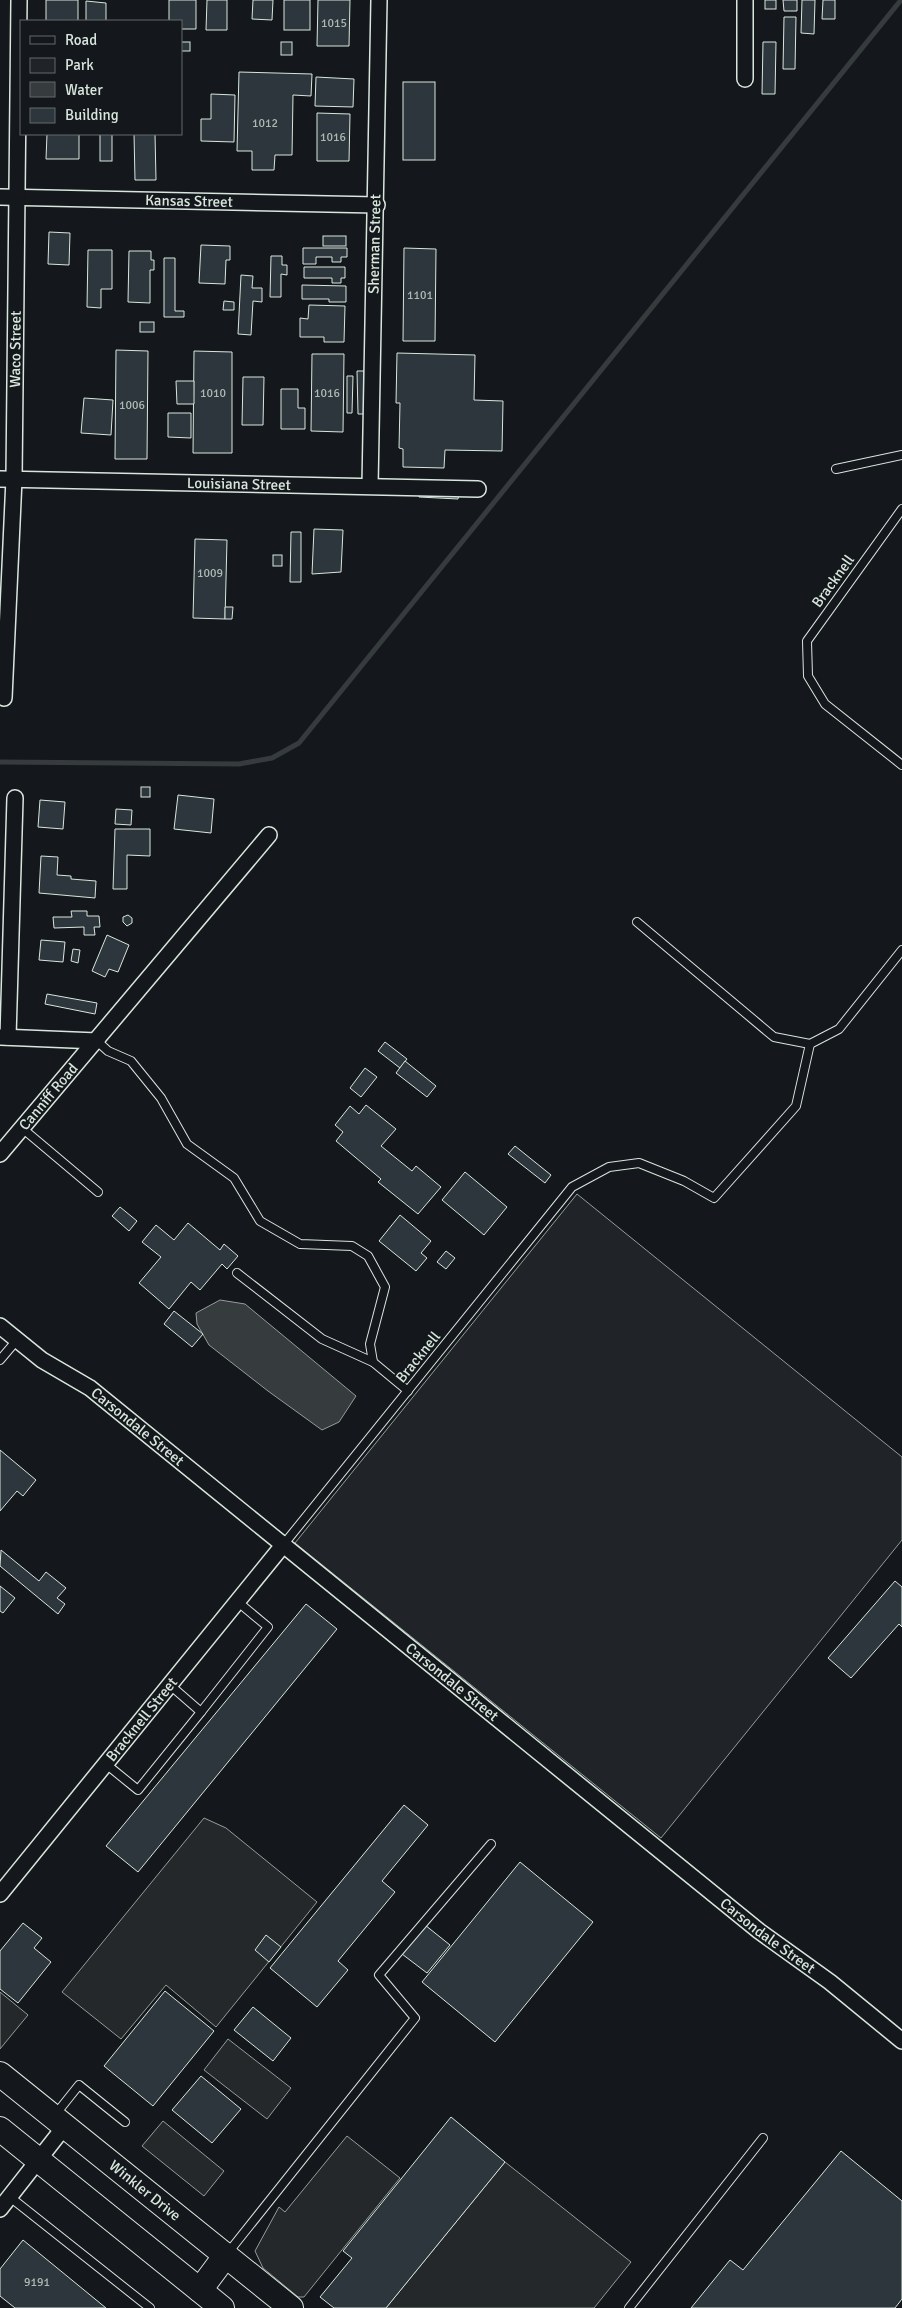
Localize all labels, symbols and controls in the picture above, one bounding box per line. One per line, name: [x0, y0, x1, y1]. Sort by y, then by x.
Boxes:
house number: 1015: [321, 16, 347, 31]
legend: [20, 20, 182, 135]
text: Road: [65, 31, 97, 49]
text: Park: [65, 56, 94, 74]
text: Water: [65, 81, 103, 99]
text: Building: [65, 106, 119, 124]
house number: 1012: [252, 116, 278, 131]
house number: 1016: [320, 130, 346, 145]
street label: Kansas Street: [145, 191, 233, 211]
street label: Sherman Street: [365, 194, 384, 294]
house number: 1101: [407, 288, 433, 303]
street label: Waco Street: [6, 311, 25, 388]
house number: 1010: [200, 386, 226, 401]
house number: 1016: [314, 386, 340, 401]
house number: 1006: [119, 398, 145, 413]
street label: Louisiana Street: [187, 474, 291, 494]
street label: Bracknell: [808, 551, 858, 611]
house number: 1009: [197, 566, 223, 581]
street label: Canniff Road: [15, 1059, 82, 1134]
street label: Bracknell: [392, 1328, 444, 1386]
street label: Carsondale Street: [88, 1384, 188, 1470]
street label: Carsondale Street: [402, 1639, 502, 1725]
street label: Bracknell Street: [102, 1674, 181, 1765]
street label: Carsondale Street: [716, 1894, 819, 1977]
street label: Winkler Drive: [106, 2156, 184, 2225]
house number: 9191: [24, 2275, 50, 2290]

